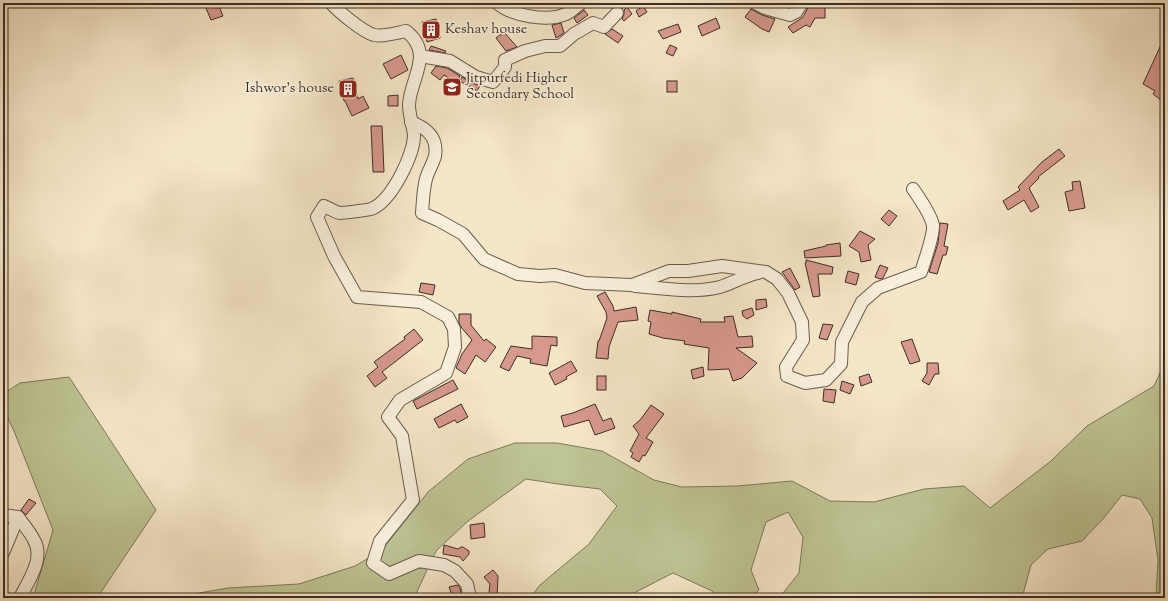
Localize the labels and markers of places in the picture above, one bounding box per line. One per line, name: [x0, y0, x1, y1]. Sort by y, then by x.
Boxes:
building icon: Keshav house: [420, 19, 442, 41]
place label: Keshav house: [445, 20, 527, 40]
place label: Jitpurfedi Higher Secondary School: [465, 69, 574, 105]
school or university icon: Jitpurfedi Higher Secondary School: [441, 76, 463, 98]
building icon: Ishwor's house: [337, 78, 359, 100]
place label: Ishwor's house: [245, 79, 334, 99]

